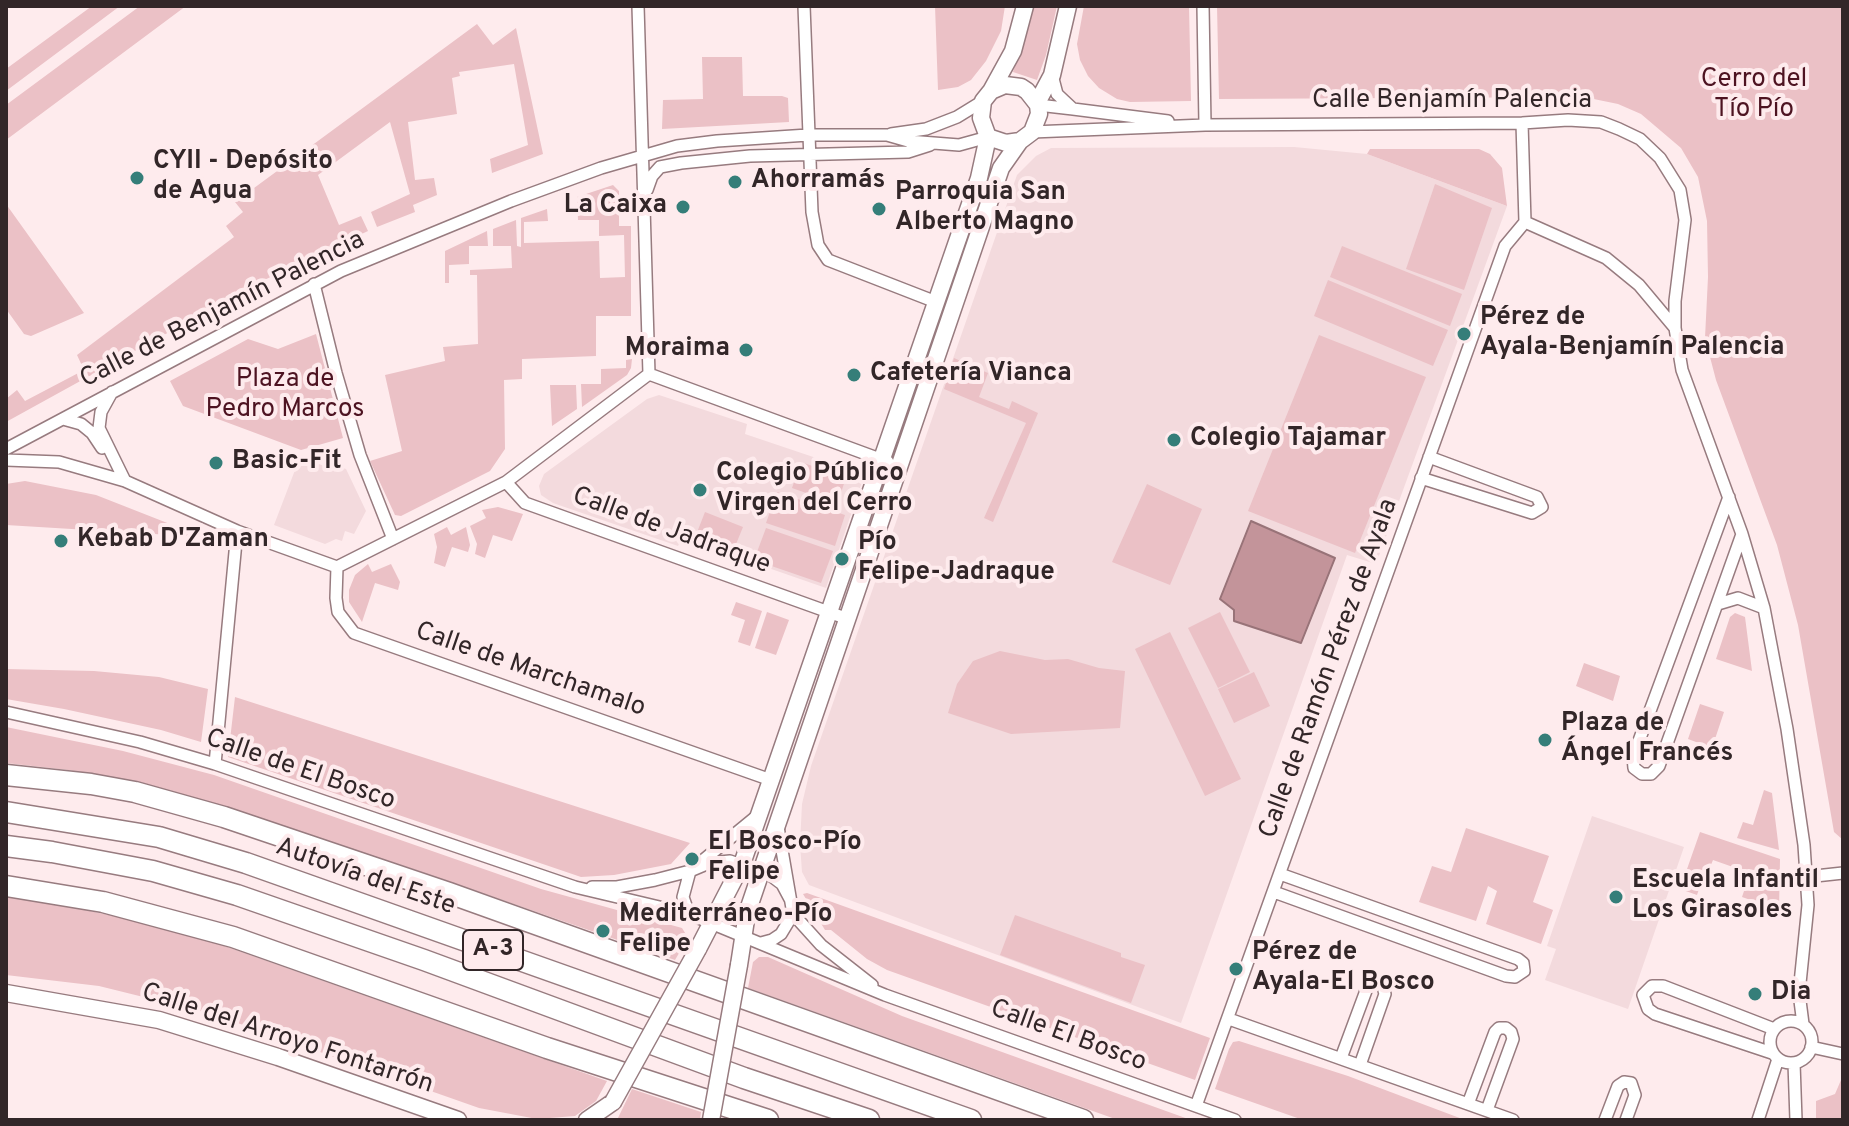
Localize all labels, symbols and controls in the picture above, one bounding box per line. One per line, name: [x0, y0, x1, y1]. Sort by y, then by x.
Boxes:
park label: Cerro del Tío Pío: [1701, 65, 1807, 126]
street label: Calle Benjamín Palencia: [1312, 86, 1592, 118]
place label: CYII - Depósito de Agua: [153, 147, 333, 208]
place label: Ahorramás: [751, 166, 885, 198]
marker: CYII - Depósito de Agua: [128, 169, 146, 187]
marker: Ahorramás: [726, 173, 744, 191]
place label: Parroquia San Alberto Magno: [895, 178, 1074, 240]
place label: La Caixa: [564, 191, 667, 223]
marker: La Caixa: [674, 198, 692, 216]
marker: Parroquia San Alberto Magno: [870, 200, 888, 218]
street label: Calle de Benjamín Palencia: [76, 226, 370, 396]
place label: Pérez de Ayala-Benjamín Palencia: [1480, 303, 1785, 364]
marker: Pérez de Ayala-Benjamín Palencia: [1455, 325, 1473, 343]
place label: Moraima: [625, 334, 730, 366]
marker: Moraima: [737, 341, 755, 359]
place label: Cafetería Vianca: [870, 359, 1072, 391]
park label: Plaza de Pedro Marcos: [206, 365, 364, 426]
marker: Cafetería Vianca: [845, 366, 863, 384]
place label: Colegio Tajamar: [1190, 424, 1386, 456]
marker: Colegio Tajamar: [1165, 431, 1183, 449]
place label: Basic-Fit: [232, 447, 342, 479]
marker: Basic-Fit: [207, 454, 225, 472]
place label: Colegio Público Virgen del Cerro: [716, 459, 913, 520]
marker: Colegio Público Virgen del Cerro: [691, 481, 709, 499]
street label: Calle de Jadraque: [568, 482, 774, 582]
street label: Calle de Ramón Pérez de Ayala: [1254, 495, 1406, 843]
place label: Kebab D'Zaman: [77, 525, 269, 557]
place label: Pío Felipe-Jadraque: [858, 528, 1055, 590]
marker: Kebab D'Zaman: [52, 532, 70, 550]
marker: Pío Felipe-Jadraque: [833, 550, 851, 568]
street label: Calle de Marchamalo: [411, 617, 649, 725]
place label: Plaza de Ángel Francés: [1561, 709, 1733, 770]
street label: Calle de El Bosco: [201, 724, 399, 818]
marker: Plaza de Ángel Francés: [1536, 731, 1554, 749]
place label: El Bosco-Pío Felipe: [708, 828, 862, 890]
street label: Autovía del Este: [271, 833, 459, 923]
marker: El Bosco-Pío Felipe: [683, 850, 701, 868]
place label: Escuela Infantil Los Girasoles: [1632, 866, 1819, 928]
marker: Escuela Infantil Los Girasoles: [1607, 888, 1625, 906]
place label: Mediterráneo-Pío Felipe: [619, 900, 832, 962]
marker: Mediterráneo-Pío Felipe: [594, 922, 612, 940]
road number: A-3: [463, 930, 523, 970]
place label: Pérez de Ayala-El Bosco: [1252, 938, 1435, 1000]
marker: Pérez de Ayala-El Bosco: [1227, 960, 1245, 978]
street label: Calle del Arroyo Fontarrón: [137, 978, 437, 1102]
place label: Dia: [1771, 978, 1811, 1010]
marker: Dia: [1746, 985, 1764, 1003]
street label: Calle El Bosco: [986, 994, 1150, 1080]

